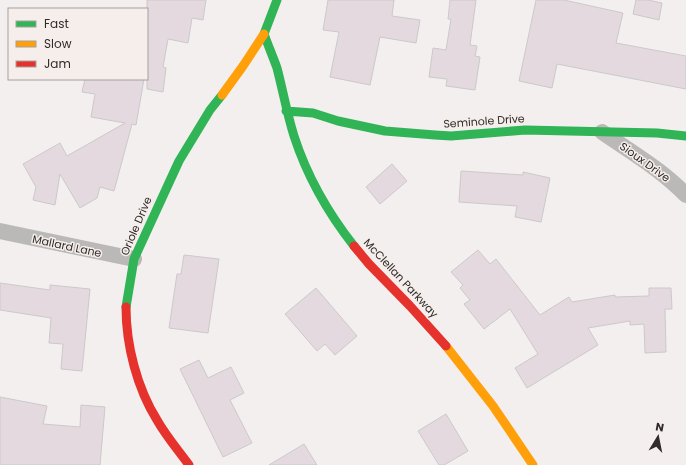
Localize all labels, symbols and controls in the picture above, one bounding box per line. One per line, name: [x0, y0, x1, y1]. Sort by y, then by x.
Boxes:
legend: [8, 8, 148, 80]
text: Fast: [44, 15, 69, 32]
text: Slow: [44, 35, 72, 52]
text: Jam: [44, 55, 71, 72]
street label: Seminole Drive: [443, 110, 525, 132]
street label: Sioux Drive: [616, 138, 674, 186]
street label: Oriole Drive: [116, 194, 156, 258]
street label: Mallard Lane: [31, 231, 103, 261]
street label: McClellan Parkway: [360, 235, 443, 322]
north arrow: [638, 417, 678, 457]
text: N: [654, 419, 665, 436]

